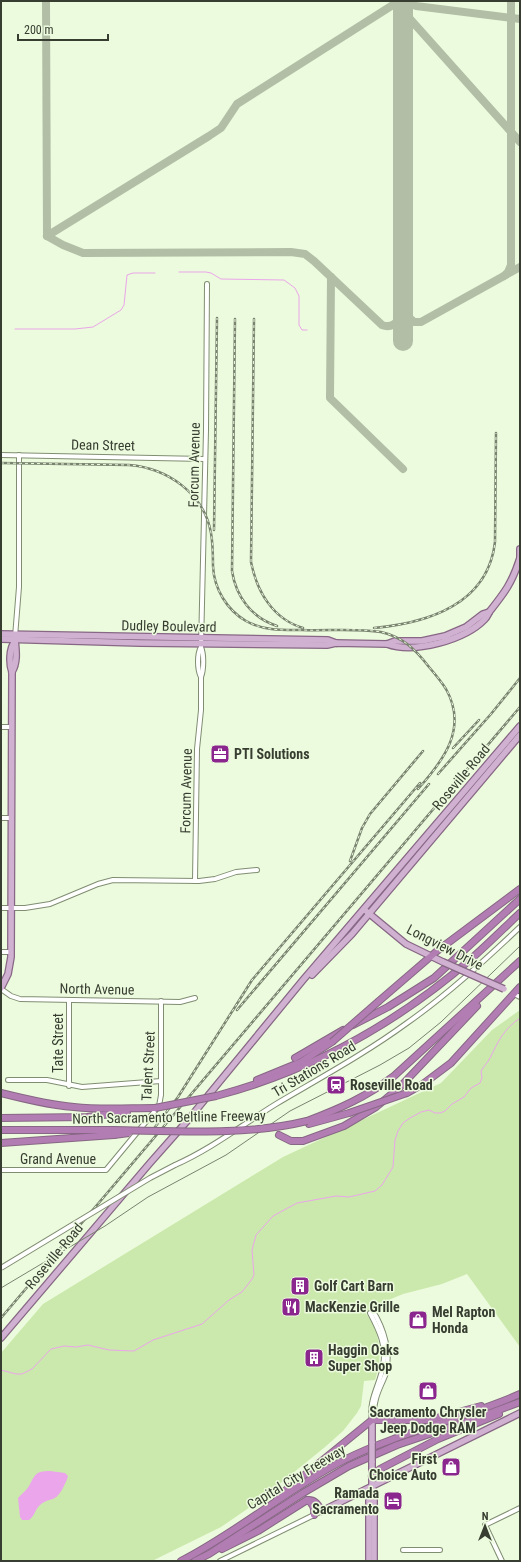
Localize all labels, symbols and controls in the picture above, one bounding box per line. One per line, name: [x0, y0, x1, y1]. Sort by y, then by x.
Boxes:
scale bar: [18, 16, 108, 42]
text: 200 m: [24, 23, 54, 37]
street label: Forcum Avenue: [185, 422, 203, 508]
street label: Dean Street: [71, 436, 135, 454]
street label: Dudley Boulevard: [121, 617, 217, 635]
street label: Roseville Road: [429, 741, 493, 813]
office icon: PTI Solutions: [209, 743, 231, 765]
place label: PTI Solutions: [234, 746, 310, 762]
street label: Forcum Avenue: [177, 748, 195, 834]
street label: Longview Drive: [404, 921, 486, 973]
street label: North Avenue: [59, 980, 135, 998]
street label: Tate Street: [50, 1013, 66, 1073]
street label: Talent Street: [138, 1031, 158, 1101]
street label: Tri Stations Road: [269, 1038, 359, 1100]
station icon: Roseville Road: [325, 1074, 347, 1096]
place label: Roseville Road: [350, 1077, 433, 1093]
street label: North Sacramento Beltline Freeway: [72, 1107, 266, 1127]
street label: Grand Avenue: [20, 1151, 97, 1167]
street label: Roseville Road: [22, 1220, 86, 1292]
building icon: Golf Cart Barn: [289, 1275, 311, 1297]
place label: Golf Cart Barn: [314, 1278, 394, 1294]
restaurant icon: MacKenzie Grille: [280, 1296, 302, 1318]
place label: MacKenzie Grille: [305, 1299, 400, 1315]
place label: Mel Rapton Honda: [432, 1304, 495, 1336]
shop icon: Mel Rapton Honda: [407, 1309, 429, 1331]
place label: Haggin Oaks Super Shop: [328, 1342, 399, 1374]
building icon: Haggin Oaks Super Shop: [303, 1347, 325, 1369]
shop icon: Sacramento Chrysler Jeep Dodge RAM: [417, 1380, 439, 1402]
place label: Sacramento Chrysler Jeep Dodge RAM: [370, 1404, 487, 1436]
street label: Capital City Freeway: [244, 1441, 348, 1513]
place label: First Choice Auto: [369, 1451, 437, 1483]
shop icon: First Choice Auto: [440, 1456, 462, 1478]
place label: Ramada Sacramento: [312, 1485, 379, 1517]
hotel icon: Ramada Sacramento: [382, 1490, 404, 1512]
north arrow: [465, 1506, 505, 1546]
text: N: [482, 1510, 489, 1523]

